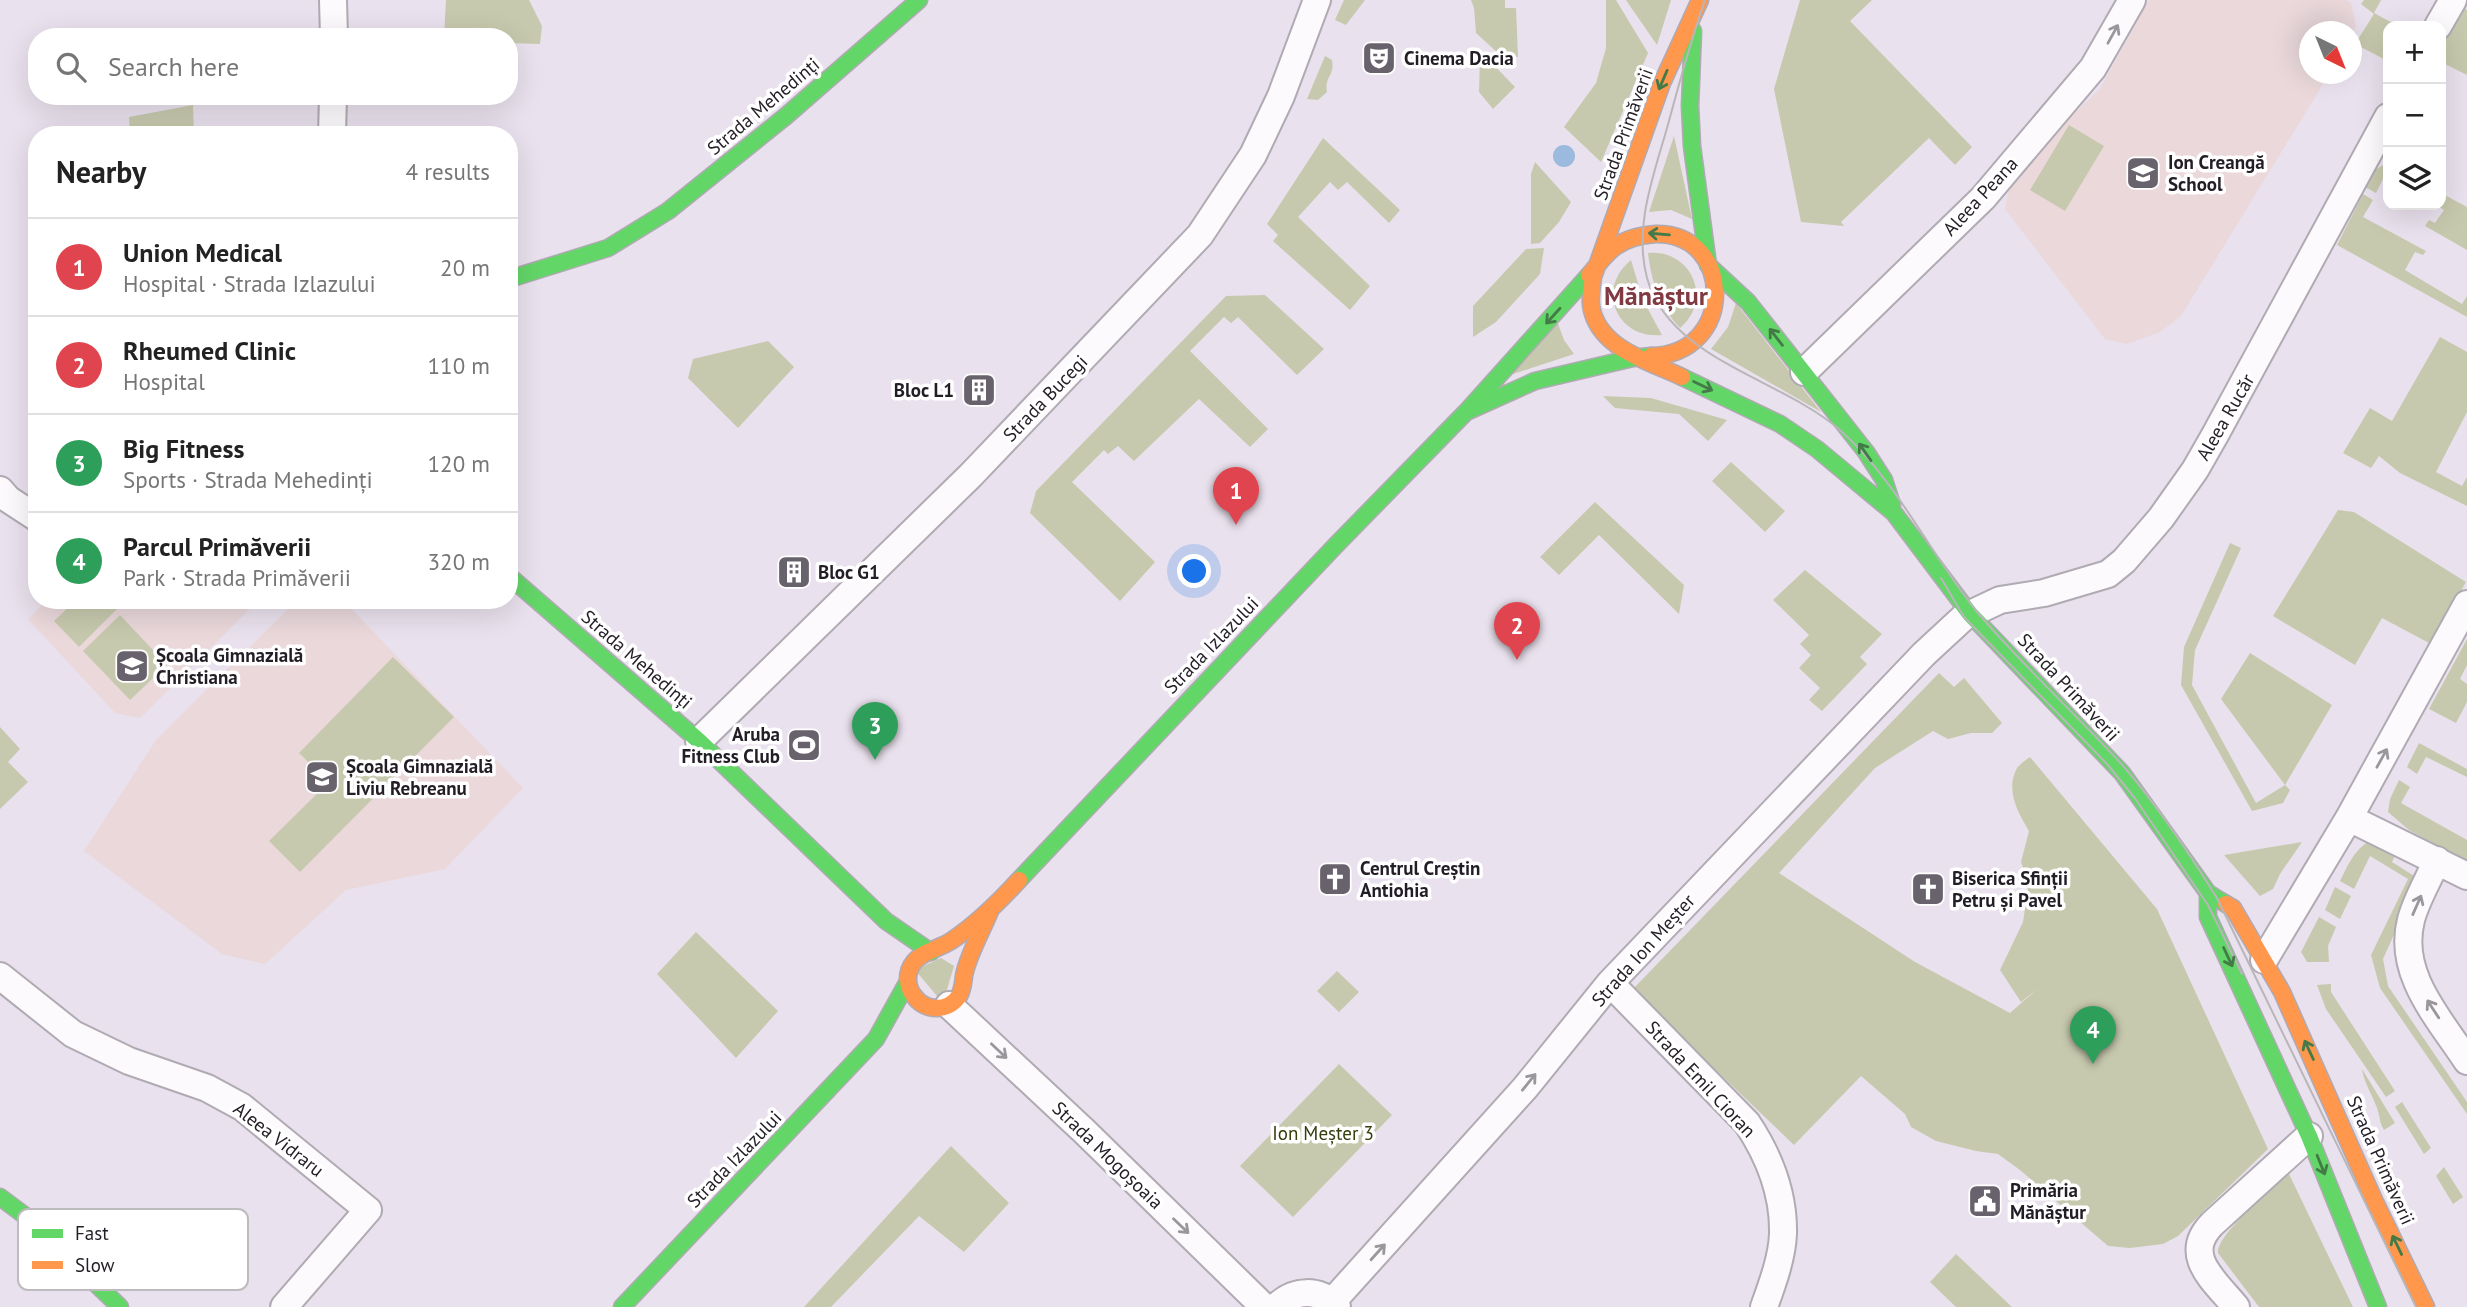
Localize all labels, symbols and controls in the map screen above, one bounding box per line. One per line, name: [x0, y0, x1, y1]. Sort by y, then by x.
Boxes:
north arrow: [2299, 21, 2362, 84]
map controls: [2383, 21, 2446, 210]
button: +: [2383, 21, 2446, 84]
one-way arrow: [2107, 24, 2120, 45]
search box: [28, 28, 518, 105]
theatre icon: Cinema Dacia: [1360, 39, 1398, 77]
place label: Cinema Dacia: [1404, 46, 1514, 70]
icon: search: [52, 48, 90, 86]
text: Search here: [108, 50, 239, 83]
street label: Strada Mehedinți: [702, 52, 824, 160]
street label: Strada Primăverii: [1588, 65, 1658, 203]
one-way arrow: [1656, 69, 1669, 91]
button: −: [2383, 84, 2446, 147]
button: layers: [2383, 147, 2446, 210]
place label: Ion Creangă School: [2168, 150, 2265, 196]
text: Nearby: [56, 152, 146, 191]
street label: Aleea Peana: [1937, 152, 2023, 240]
school or university icon: Ion Creangă School: [2124, 154, 2162, 192]
text: 4 results: [406, 157, 490, 186]
one-way arrow: [1648, 227, 1670, 240]
text: Union Medical: [123, 236, 282, 269]
text: 1: [72, 253, 86, 282]
text: 20 m: [440, 253, 490, 282]
text: Hospital · Strada Izlazului: [123, 269, 376, 298]
district label: Mănăștur: [1604, 279, 1709, 312]
one-way arrow: [1545, 307, 1561, 325]
one-way arrow: [1768, 328, 1783, 346]
text: Rheumed Clinic: [123, 334, 296, 367]
street label: Strada Bucegi: [998, 350, 1092, 446]
text: 2: [72, 351, 86, 380]
text: 110 m: [428, 351, 490, 380]
text: Hospital: [123, 367, 205, 396]
street label: Aleea Rucăr: [2191, 369, 2260, 465]
building icon: Bloc L1: [960, 371, 998, 409]
place label: Bloc L1: [894, 378, 954, 402]
one-way arrow: [1692, 379, 1712, 393]
text: Big Fitness: [123, 432, 244, 465]
one-way arrow: [1858, 443, 1873, 462]
text: 3: [72, 449, 86, 478]
text: 120 m: [428, 449, 490, 478]
text: Sports · Strada Mehedinți: [123, 465, 373, 494]
pin: 1: [1213, 467, 1259, 525]
text: Parcul Primăverii: [123, 530, 311, 563]
text: 4: [72, 547, 86, 576]
text: 320 m: [428, 547, 490, 576]
building icon: Bloc G1: [775, 553, 813, 591]
your location: [1177, 554, 1211, 588]
place label: Bloc G1: [818, 560, 880, 584]
text: Park · Strada Primăverii: [123, 563, 351, 592]
street label: Strada Izlazului: [1159, 591, 1263, 699]
pin: 2: [1494, 602, 1540, 660]
street label: Strada Mehedinți: [577, 604, 697, 714]
street label: Strada Primăverii: [2013, 628, 2125, 746]
place label: Școala Gimnazială Christiana: [156, 643, 303, 689]
school or university icon: Școala Gimnazială Christiana: [113, 647, 151, 685]
pin: 3: [852, 702, 898, 760]
place label: Aruba Fitness Club: [681, 722, 780, 768]
sports icon: Aruba Fitness Club: [785, 726, 823, 764]
one-way arrow: [2375, 749, 2389, 769]
place label: Școala Gimnazială Liviu Rebreanu: [346, 754, 493, 800]
school or university icon: Școala Gimnazială Liviu Rebreanu: [303, 758, 341, 796]
place label: Centrul Creștin Antiohia: [1360, 856, 1480, 902]
church icon: Centrul Creștin Antiohia: [1316, 860, 1354, 898]
place label: Biserica Sfinții Petru și Pavel: [1952, 866, 2068, 913]
church icon: Biserica Sfinții Petru și Pavel: [1909, 870, 1947, 908]
street label: Strada Ion Meșter: [1586, 888, 1700, 1011]
one-way arrow: [2411, 895, 2424, 916]
one-way arrow: [2221, 946, 2235, 967]
one-way arrow: [2425, 999, 2439, 1019]
pin: 4: [2070, 1006, 2116, 1064]
street label: Strada Emil Cioran: [1641, 1016, 1761, 1142]
one-way arrow: [2302, 1040, 2315, 1061]
one-way arrow: [991, 1043, 1008, 1060]
one-way arrow: [1522, 1073, 1537, 1091]
street label: Strada Primăverii: [2342, 1092, 2420, 1228]
street label: Aleea Vidraru: [229, 1096, 329, 1182]
street label: Strada Mogoșoaia: [1048, 1096, 1168, 1214]
street label: Strada Izlazului: [682, 1105, 786, 1213]
park label: Ion Meșter 3: [1272, 1121, 1374, 1145]
one-way arrow: [2315, 1153, 2328, 1175]
place label: Primăria Mănăștur: [2010, 1178, 2086, 1225]
public building icon: Primăria Mănăștur: [1966, 1182, 2004, 1220]
legend: [18, 1209, 248, 1290]
one-way arrow: [1172, 1217, 1189, 1234]
text: Fast: [75, 1221, 109, 1245]
one-way arrow: [2389, 1235, 2402, 1256]
one-way arrow: [1370, 1243, 1386, 1261]
text: Slow: [75, 1253, 115, 1277]

